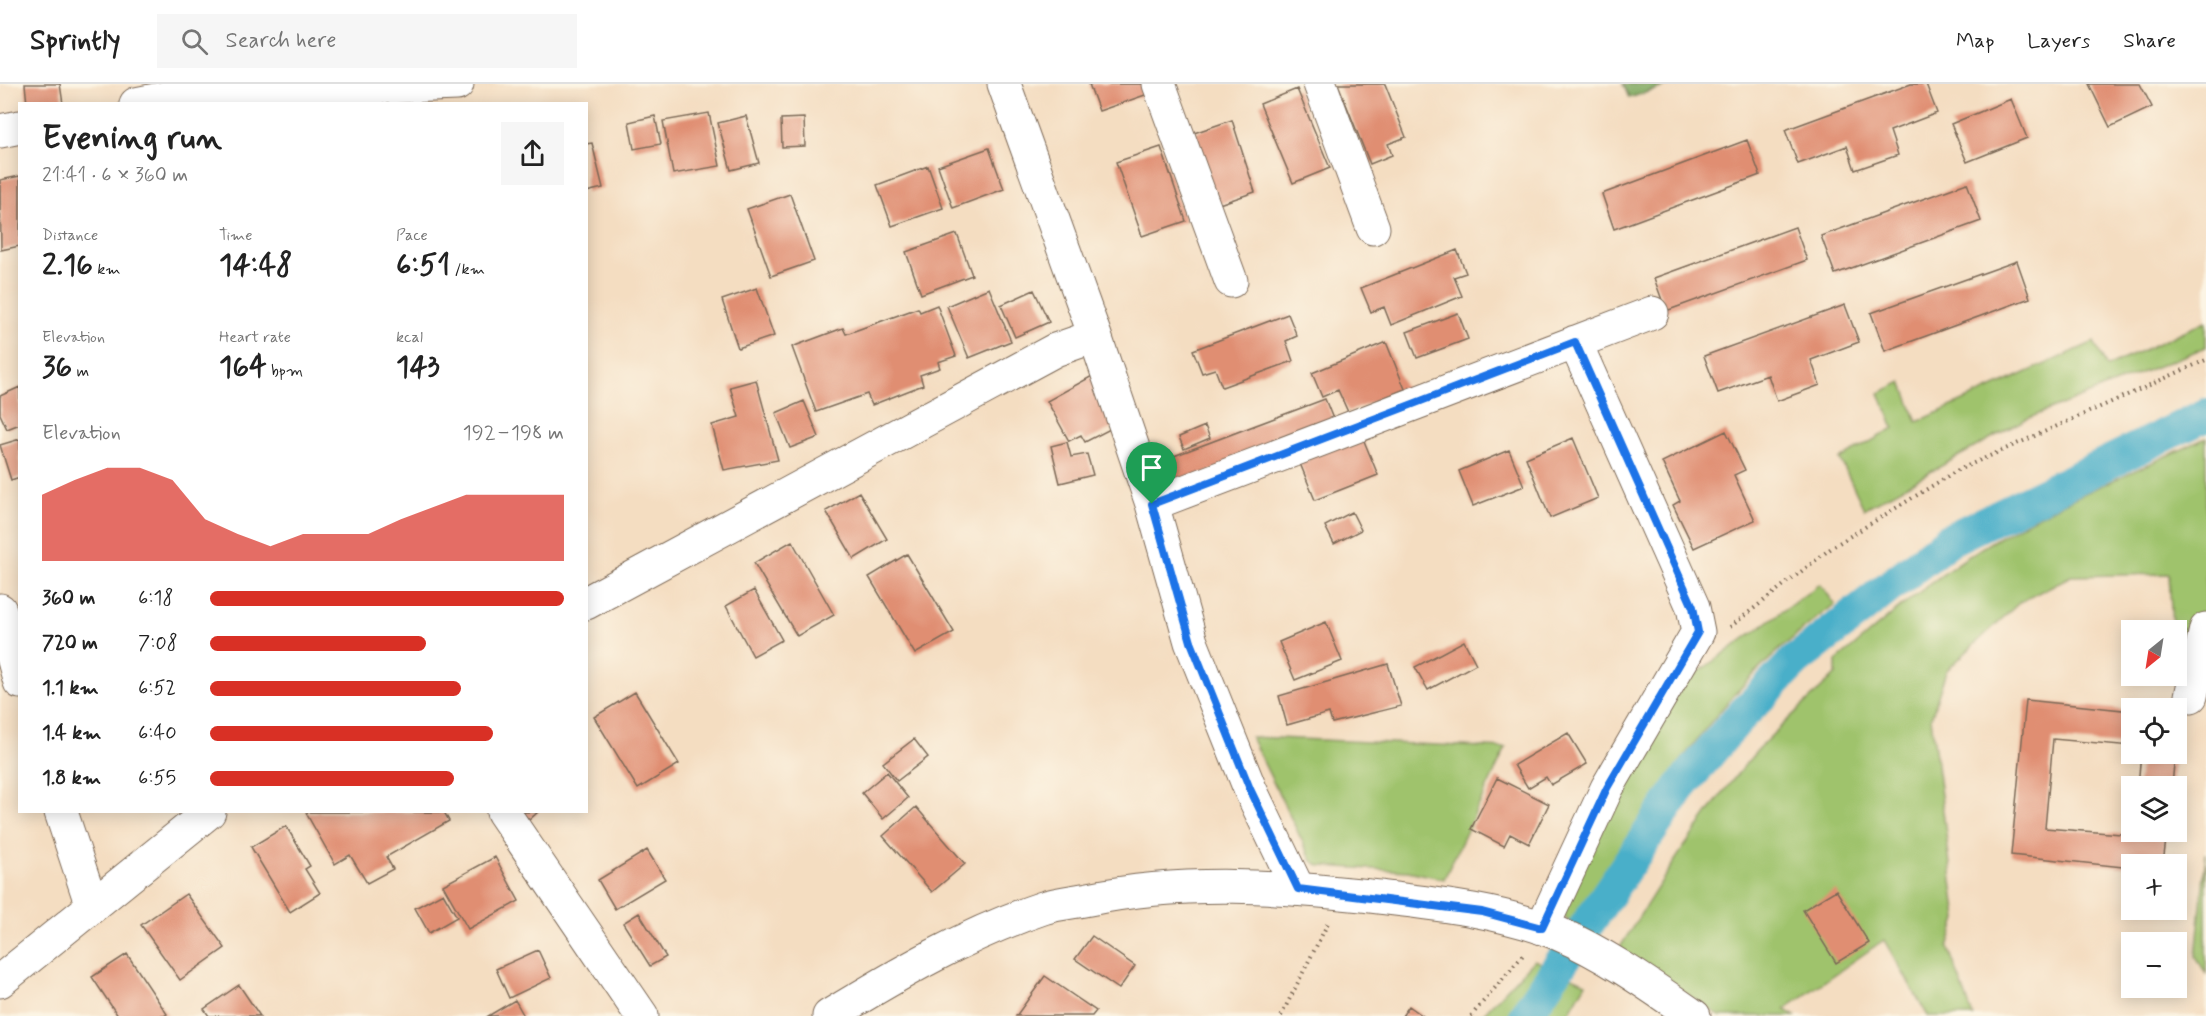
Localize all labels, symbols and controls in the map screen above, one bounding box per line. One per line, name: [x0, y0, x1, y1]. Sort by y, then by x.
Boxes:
search box: [157, 14, 577, 68]
text: Sprintly: [30, 23, 121, 60]
icon: search: [178, 25, 211, 58]
text: Search here: [226, 27, 336, 55]
text: Map: [1956, 27, 1994, 55]
text: Layers: [2027, 27, 2090, 55]
text: Share: [2123, 27, 2176, 55]
text: Evening run: [42, 117, 222, 161]
button: share: [501, 122, 564, 185]
text: 21:41 · 6 × 360 m: [42, 162, 188, 189]
text: Distance: [42, 225, 98, 246]
text: Time: [219, 225, 253, 246]
text: Pace: [396, 225, 428, 246]
text: 2.16: [42, 246, 93, 285]
text: 14:48: [219, 246, 293, 285]
text: 6:51: [396, 246, 450, 285]
text: km: [93, 259, 121, 280]
text: /km: [450, 259, 485, 280]
text: Elevation: [42, 327, 105, 348]
text: Heart rate: [219, 327, 291, 348]
text: kcal: [396, 327, 423, 348]
text: 36: [42, 348, 72, 387]
text: 164: [219, 348, 267, 387]
text: 143: [396, 348, 440, 387]
text: m: [72, 361, 89, 382]
text: bpm: [267, 361, 303, 382]
text: Elevation: [42, 420, 121, 447]
text: 192–198 m: [463, 420, 564, 447]
pin: [1126, 442, 1177, 504]
icon: arrive: [1135, 451, 1168, 484]
text: 360 m: [42, 585, 95, 612]
text: 6:18: [138, 585, 173, 612]
north arrow: [2121, 620, 2187, 686]
map controls: [2121, 620, 2187, 998]
text: 720 m: [42, 630, 98, 657]
text: 7:08: [138, 630, 178, 657]
text: 1.1 km: [42, 675, 99, 702]
text: 6:52: [138, 675, 176, 702]
button: locate: [2121, 698, 2187, 764]
text: 1.4 km: [42, 720, 101, 747]
text: 6:40: [138, 720, 177, 747]
text: 1.8 km: [42, 765, 101, 792]
text: 6:55: [138, 765, 176, 792]
button: layers: [2121, 776, 2187, 842]
button: +: [2121, 854, 2187, 920]
button: −: [2121, 932, 2187, 998]

